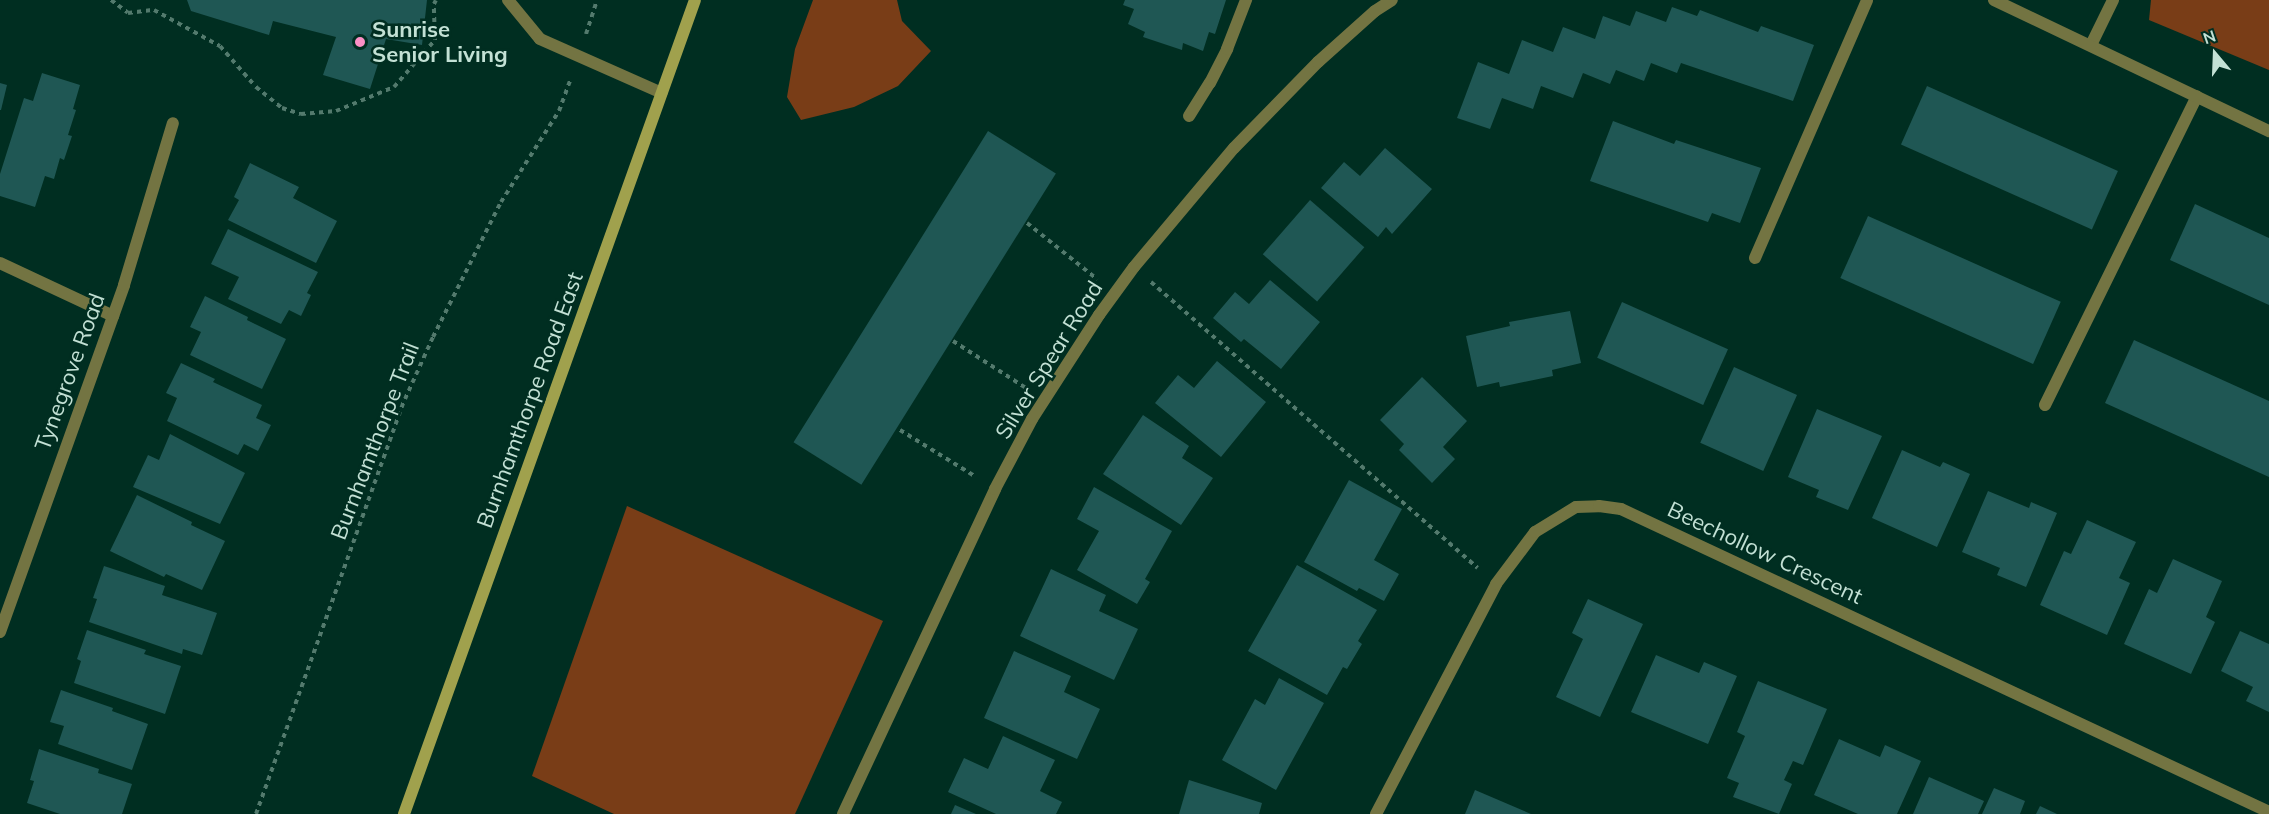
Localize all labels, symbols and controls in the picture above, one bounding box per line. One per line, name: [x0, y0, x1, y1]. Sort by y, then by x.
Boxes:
place label: Sunrise Senior Living: [372, 16, 508, 68]
north arrow: [2185, 24, 2245, 84]
text: N: [2200, 26, 2218, 48]
marker: Sunrise Senior Living: [353, 35, 367, 49]
street label: Burnhamthorpe Road East: [471, 269, 589, 531]
street label: Silver Spear Road: [990, 276, 1108, 444]
street label: Tynegrove Road: [29, 290, 111, 454]
street label: Burnhamthorpe Trail: [325, 339, 425, 543]
street label: Beechollow Crescent: [1663, 496, 1867, 610]

